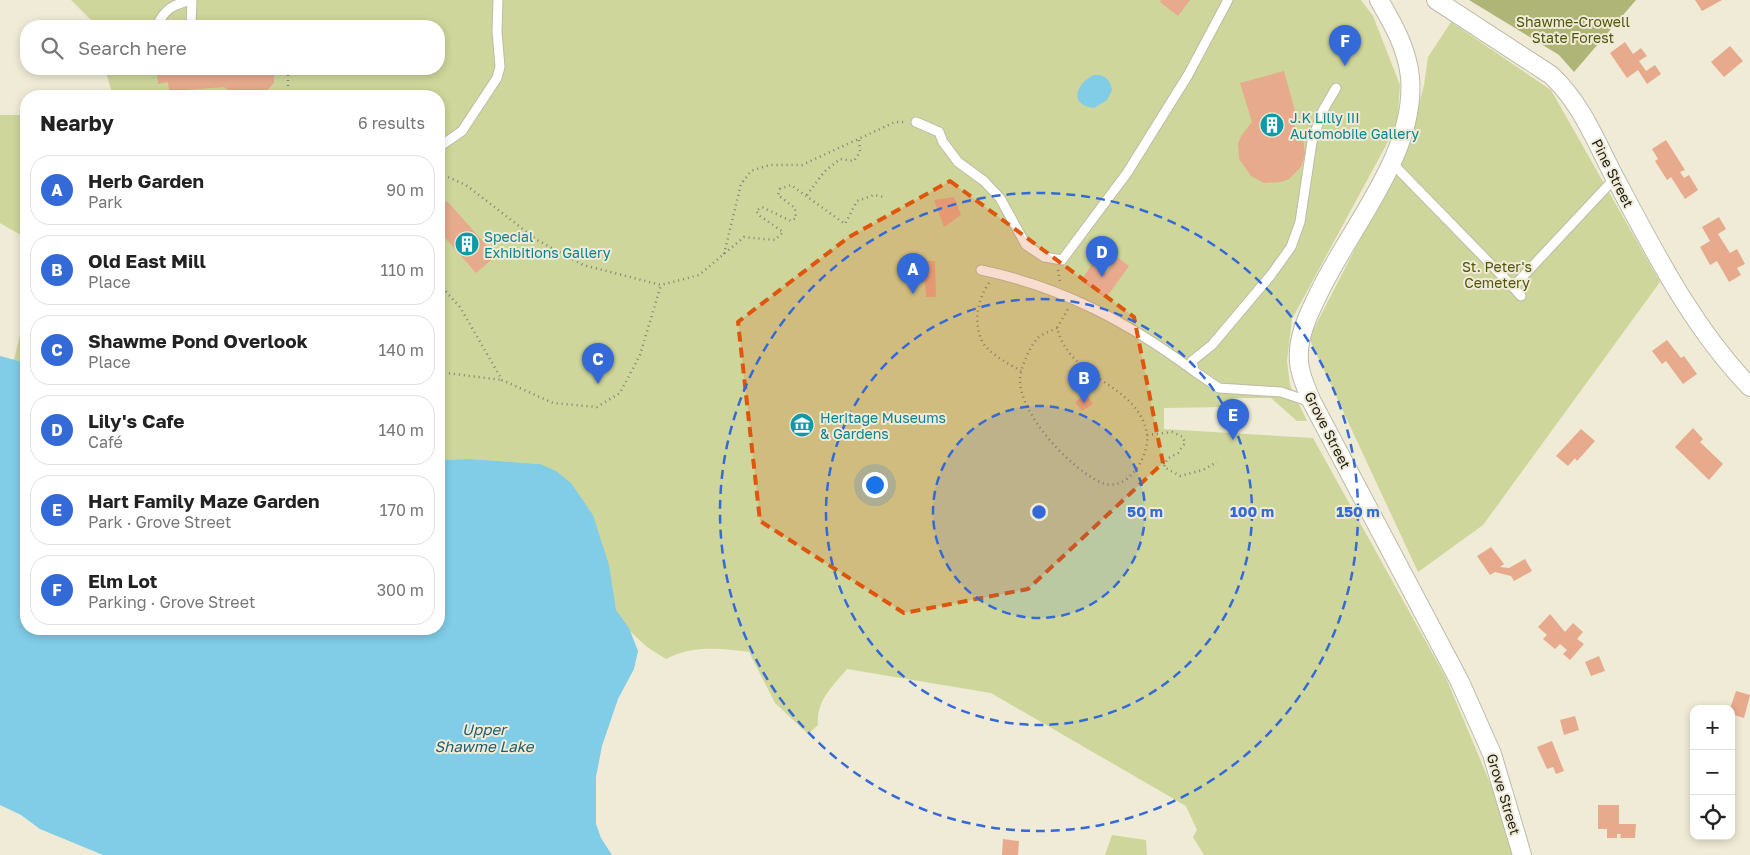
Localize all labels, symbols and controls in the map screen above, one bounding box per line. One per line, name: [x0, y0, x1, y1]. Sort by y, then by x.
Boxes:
park label: Shawme-Crowell State Forest: [1516, 13, 1630, 46]
search box: [20, 20, 445, 75]
pin: F: [1329, 25, 1361, 66]
icon: search: [38, 34, 66, 62]
text: Search here: [78, 36, 187, 59]
place label: J.K Lilly III Automobile Gallery: [1290, 109, 1419, 142]
text: Nearby: [40, 110, 114, 136]
building icon: J.K Lilly III Automobile Gallery: [1259, 112, 1285, 138]
text: 6 results: [358, 113, 425, 133]
street label: Pine Street: [1588, 136, 1638, 210]
text: Herb Garden: [88, 169, 204, 192]
text: A: [51, 180, 63, 200]
text: 90 m: [386, 180, 424, 200]
text: Park: [88, 192, 123, 212]
place label: Special Exhibitions Gallery: [484, 228, 611, 261]
building icon: Special Exhibitions Gallery: [454, 231, 480, 257]
pin: D: [1086, 236, 1118, 277]
text: Old East Mill: [88, 249, 206, 272]
pin: A: [897, 253, 929, 294]
park label: St. Peter's Cemetery: [1462, 258, 1532, 291]
text: B: [51, 260, 63, 280]
text: 110 m: [380, 260, 424, 280]
text: Place: [88, 272, 131, 292]
text: Shawme Pond Overlook: [88, 329, 308, 352]
text: C: [51, 340, 63, 360]
text: 140 m: [378, 340, 424, 360]
pin: C: [582, 343, 614, 384]
text: Place: [88, 352, 131, 372]
pin: B: [1068, 362, 1100, 403]
street label: Grove Street: [1301, 389, 1355, 471]
pin: E: [1217, 399, 1249, 440]
text: Lily's Cafe: [88, 409, 185, 432]
place label: Heritage Museums & Gardens: [820, 409, 946, 442]
museum icon: Heritage Museums & Gardens: [789, 412, 815, 438]
text: D: [51, 420, 63, 440]
text: 140 m: [378, 420, 424, 440]
text: Café: [88, 432, 123, 452]
your location: [862, 472, 888, 498]
text: Hart Family Maze Garden: [88, 489, 320, 512]
text: E: [52, 500, 62, 520]
text: 170 m: [380, 500, 424, 520]
text: 50 m: [1127, 502, 1163, 520]
text: 100 m: [1230, 502, 1274, 520]
text: 150 m: [1336, 502, 1380, 520]
centre of rings: [1030, 503, 1048, 521]
text: Park · Grove Street: [88, 512, 231, 532]
text: Elm Lot: [88, 569, 157, 592]
text: F: [52, 580, 62, 600]
text: 300 m: [377, 580, 424, 600]
text: Parking · Grove Street: [88, 592, 255, 612]
map controls: [1690, 705, 1735, 840]
button: +: [1690, 705, 1735, 750]
water label: Upper Shawme Lake: [434, 720, 535, 755]
button: −: [1690, 750, 1735, 795]
street label: Grove Street: [1484, 751, 1524, 837]
button: locate: [1690, 795, 1735, 840]

